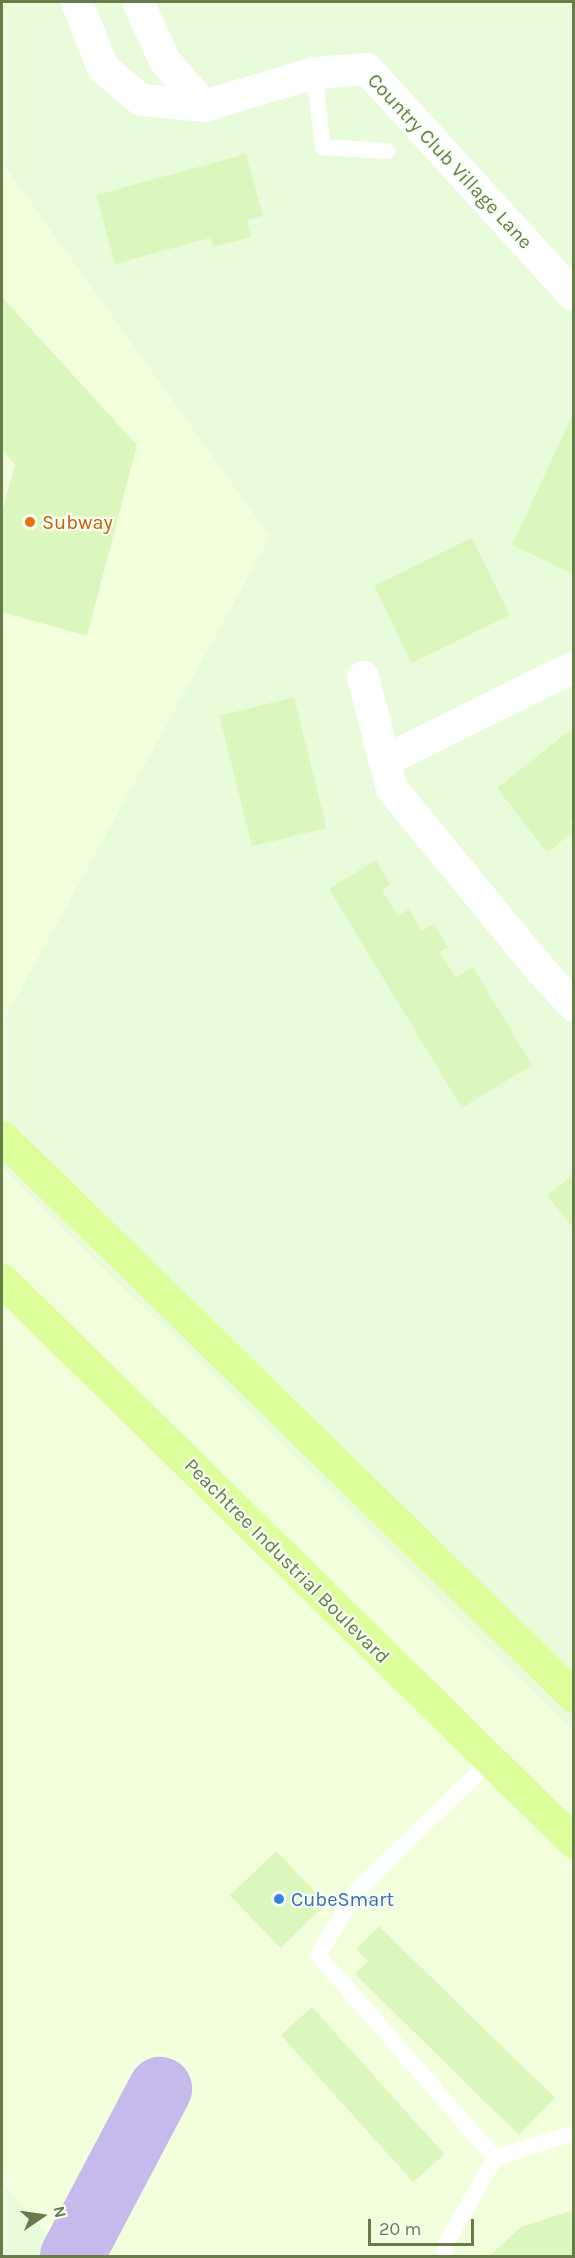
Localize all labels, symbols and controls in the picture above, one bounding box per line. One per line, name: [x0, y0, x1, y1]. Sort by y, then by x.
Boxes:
street label: Country Club Village Lane: [362, 68, 538, 254]
place label: Subway: [42, 510, 113, 534]
marker: Subway: [23, 515, 37, 529]
street label: Peachtree Industrial Boulevard: [179, 1453, 395, 1669]
place label: CubeSmart: [291, 1887, 394, 1911]
marker: CubeSmart: [272, 1892, 286, 1906]
north arrow: [12, 2186, 72, 2246]
text: N: [49, 2204, 71, 2220]
scale bar: [371, 2207, 478, 2245]
text: 20 m: [379, 2218, 421, 2240]

